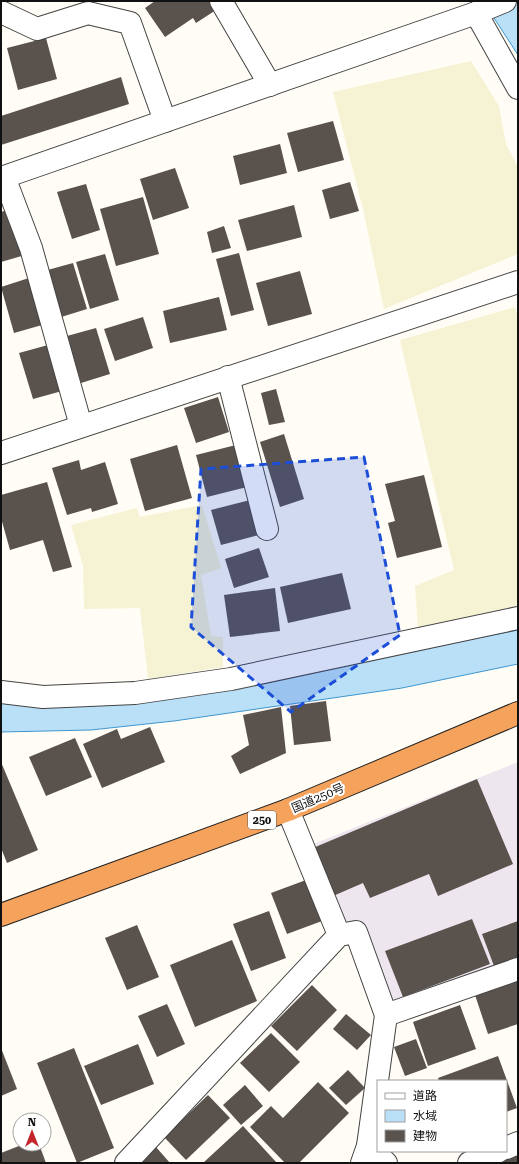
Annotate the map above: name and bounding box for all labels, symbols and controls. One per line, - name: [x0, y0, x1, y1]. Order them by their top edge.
- street label: 国道250号: [289, 781, 347, 815]
- road number: 250: [248, 811, 276, 829]
- legend: [377, 1080, 507, 1152]
- text: 道路: [413, 1089, 437, 1103]
- text: 水域: [413, 1109, 437, 1123]
- north arrow: [12, 1112, 52, 1152]
- text: N: [28, 1116, 37, 1129]
- text: 建物: [413, 1129, 437, 1143]

